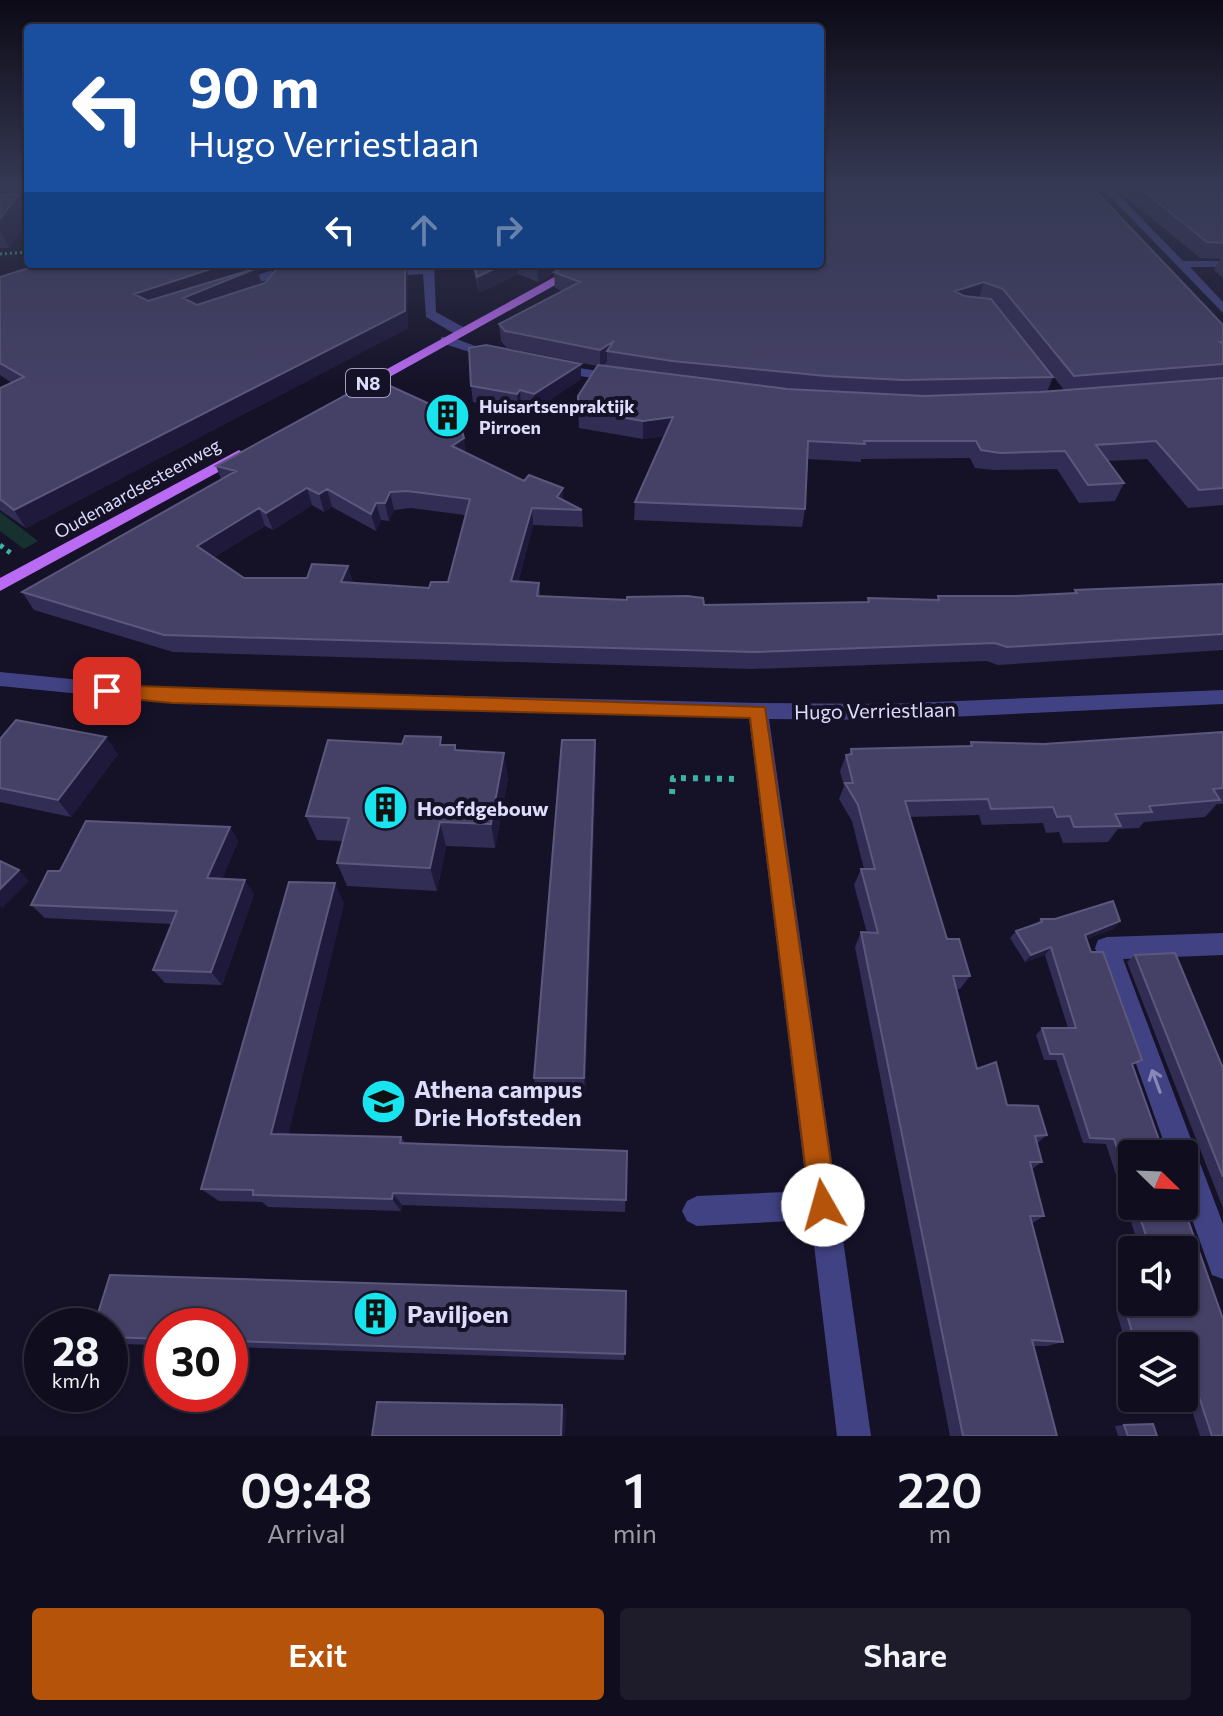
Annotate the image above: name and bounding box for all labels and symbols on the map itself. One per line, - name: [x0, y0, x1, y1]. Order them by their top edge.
- road number: N8: [346, 369, 390, 397]
- building icon: Huisartsenpraktijk Pirroen: [424, 392, 472, 440]
- place label: Huisartsenpraktijk Pirroen: [479, 395, 635, 438]
- street label: Oudenaardsesteenweg: [50, 433, 224, 543]
- pin: [73, 657, 141, 725]
- street label: Hugo Verriestlaan: [794, 697, 956, 723]
- building icon: Hoofdgebouw: [362, 784, 410, 832]
- place label: Hoofdgebouw: [417, 796, 549, 820]
- one-way arrow: [1147, 1069, 1162, 1094]
- place label: Athena campus Drie Hofsteden: [414, 1074, 582, 1131]
- school or university icon: Athena campus Drie Hofsteden: [359, 1078, 407, 1126]
- north arrow: [1118, 1140, 1198, 1220]
- position arrow: [781, 1163, 865, 1247]
- building icon: Paviljoen: [352, 1289, 400, 1337]
- place label: Paviljoen: [407, 1299, 509, 1328]
- speed limit sign: 30: [144, 1308, 248, 1412]

